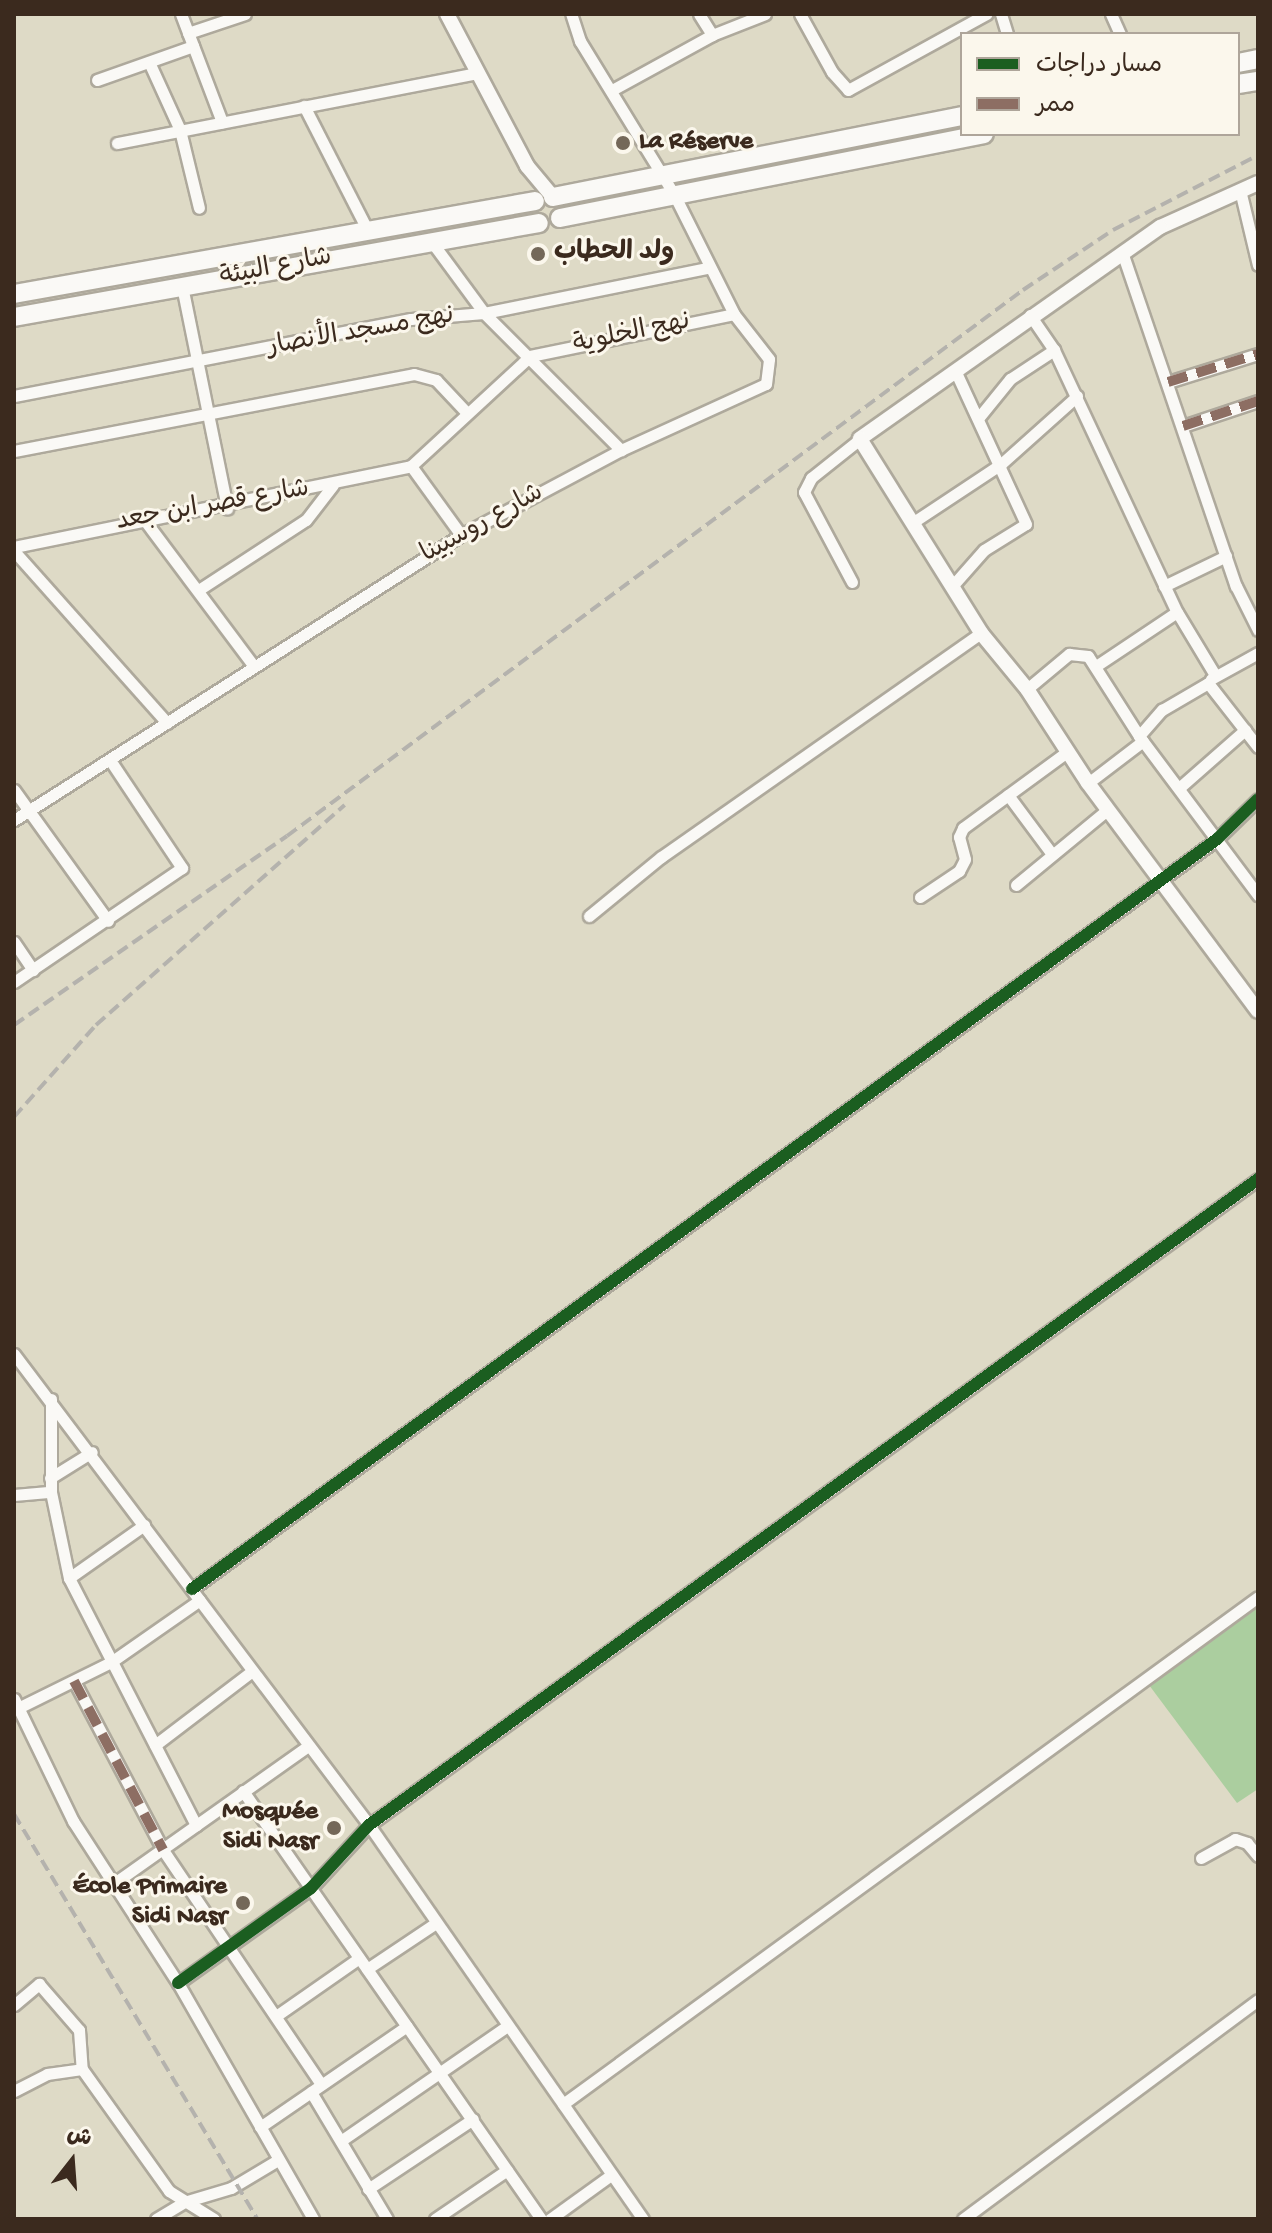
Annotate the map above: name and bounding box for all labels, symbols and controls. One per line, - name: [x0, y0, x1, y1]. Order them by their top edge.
- legend: [960, 32, 1240, 136]
- text: مسار دراجات: [1036, 52, 1162, 81]
- text: ممر: [1036, 92, 1075, 121]
- place label: La Réserve: [639, 127, 753, 159]
- marker: La Réserve: [614, 134, 632, 152]
- place label: ولد الحطاب: [554, 238, 674, 270]
- street label: شارع البيئة: [217, 243, 335, 295]
- marker: ولد الحطاب: [529, 245, 547, 263]
- street label: نهج مسجد الأنصار: [265, 301, 457, 365]
- street label: نهج الخلوية: [571, 307, 693, 363]
- street label: شارع قصر ابن جعد: [114, 475, 312, 539]
- street label: شارع روسبينا: [416, 479, 550, 571]
- place label: Mosquée Sidi Nasr: [222, 1797, 318, 1858]
- marker: Mosquée Sidi Nasr: [325, 1819, 343, 1837]
- place label: École Primaire Sidi Nasr: [73, 1872, 227, 1934]
- marker: École Primaire Sidi Nasr: [234, 1894, 252, 1912]
- north arrow: [32, 2121, 112, 2201]
- text: ش: [64, 2122, 94, 2154]

